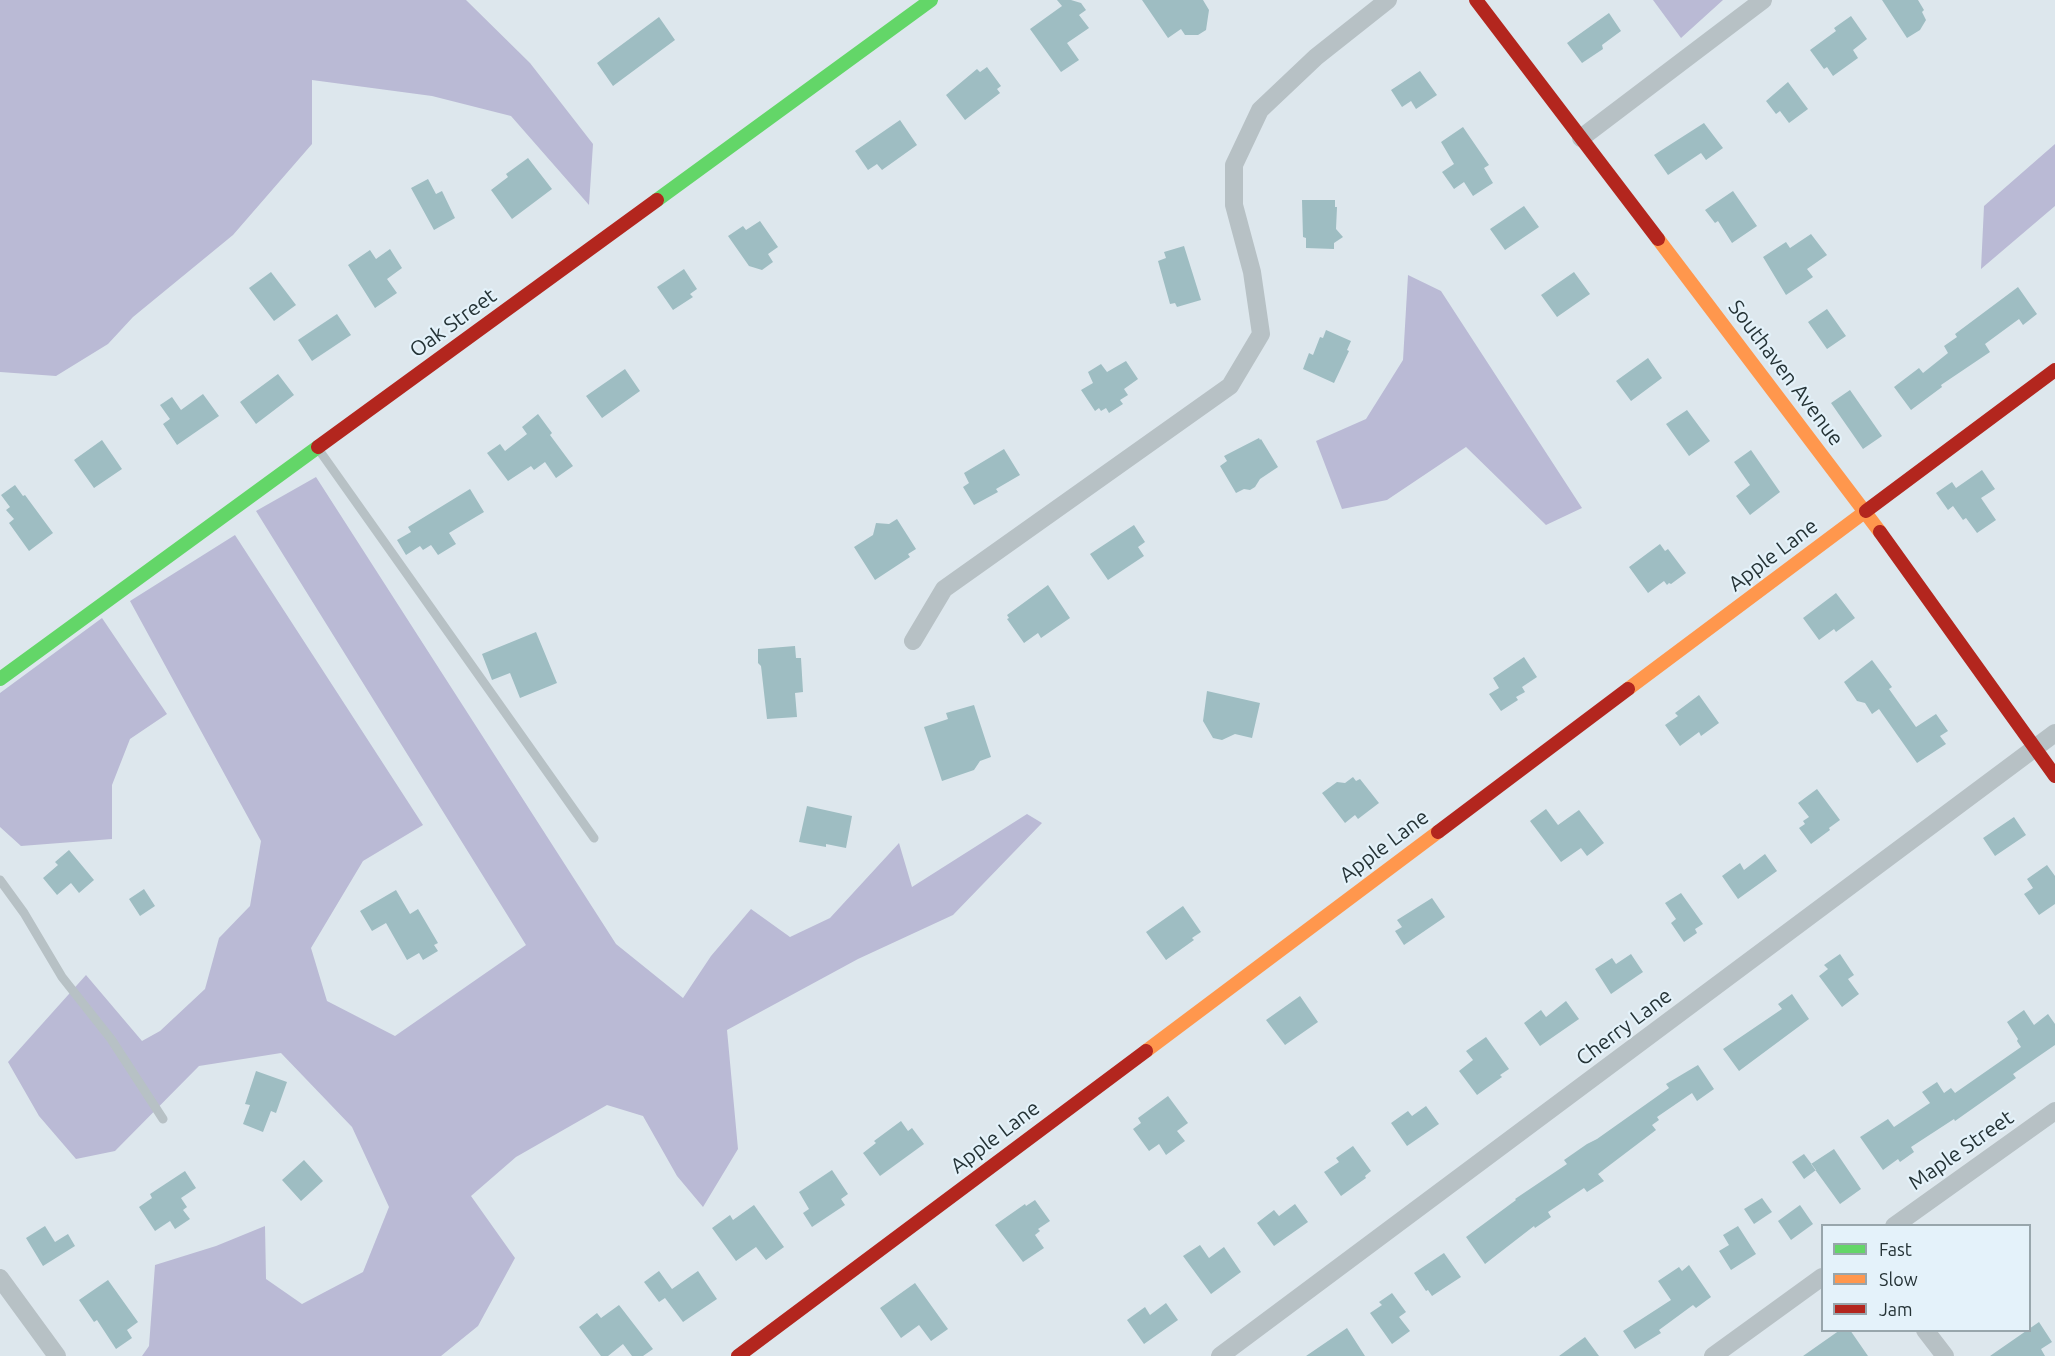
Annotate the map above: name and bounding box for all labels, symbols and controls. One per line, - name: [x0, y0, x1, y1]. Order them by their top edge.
- street label: Oak Street: [405, 283, 501, 363]
- street label: Southaven Avenue: [1723, 295, 1849, 451]
- street label: Apple Lane: [1723, 513, 1823, 597]
- street label: Apple Lane: [1334, 804, 1434, 888]
- street label: Cherry Lane: [1571, 983, 1677, 1071]
- street label: Apple Lane: [945, 1095, 1045, 1179]
- street label: Maple Street: [1904, 1105, 2018, 1195]
- legend: [1821, 1224, 2031, 1332]
- text: Fast: [1879, 1239, 1912, 1259]
- text: Slow: [1879, 1269, 1918, 1289]
- text: Jam: [1879, 1299, 1913, 1319]

